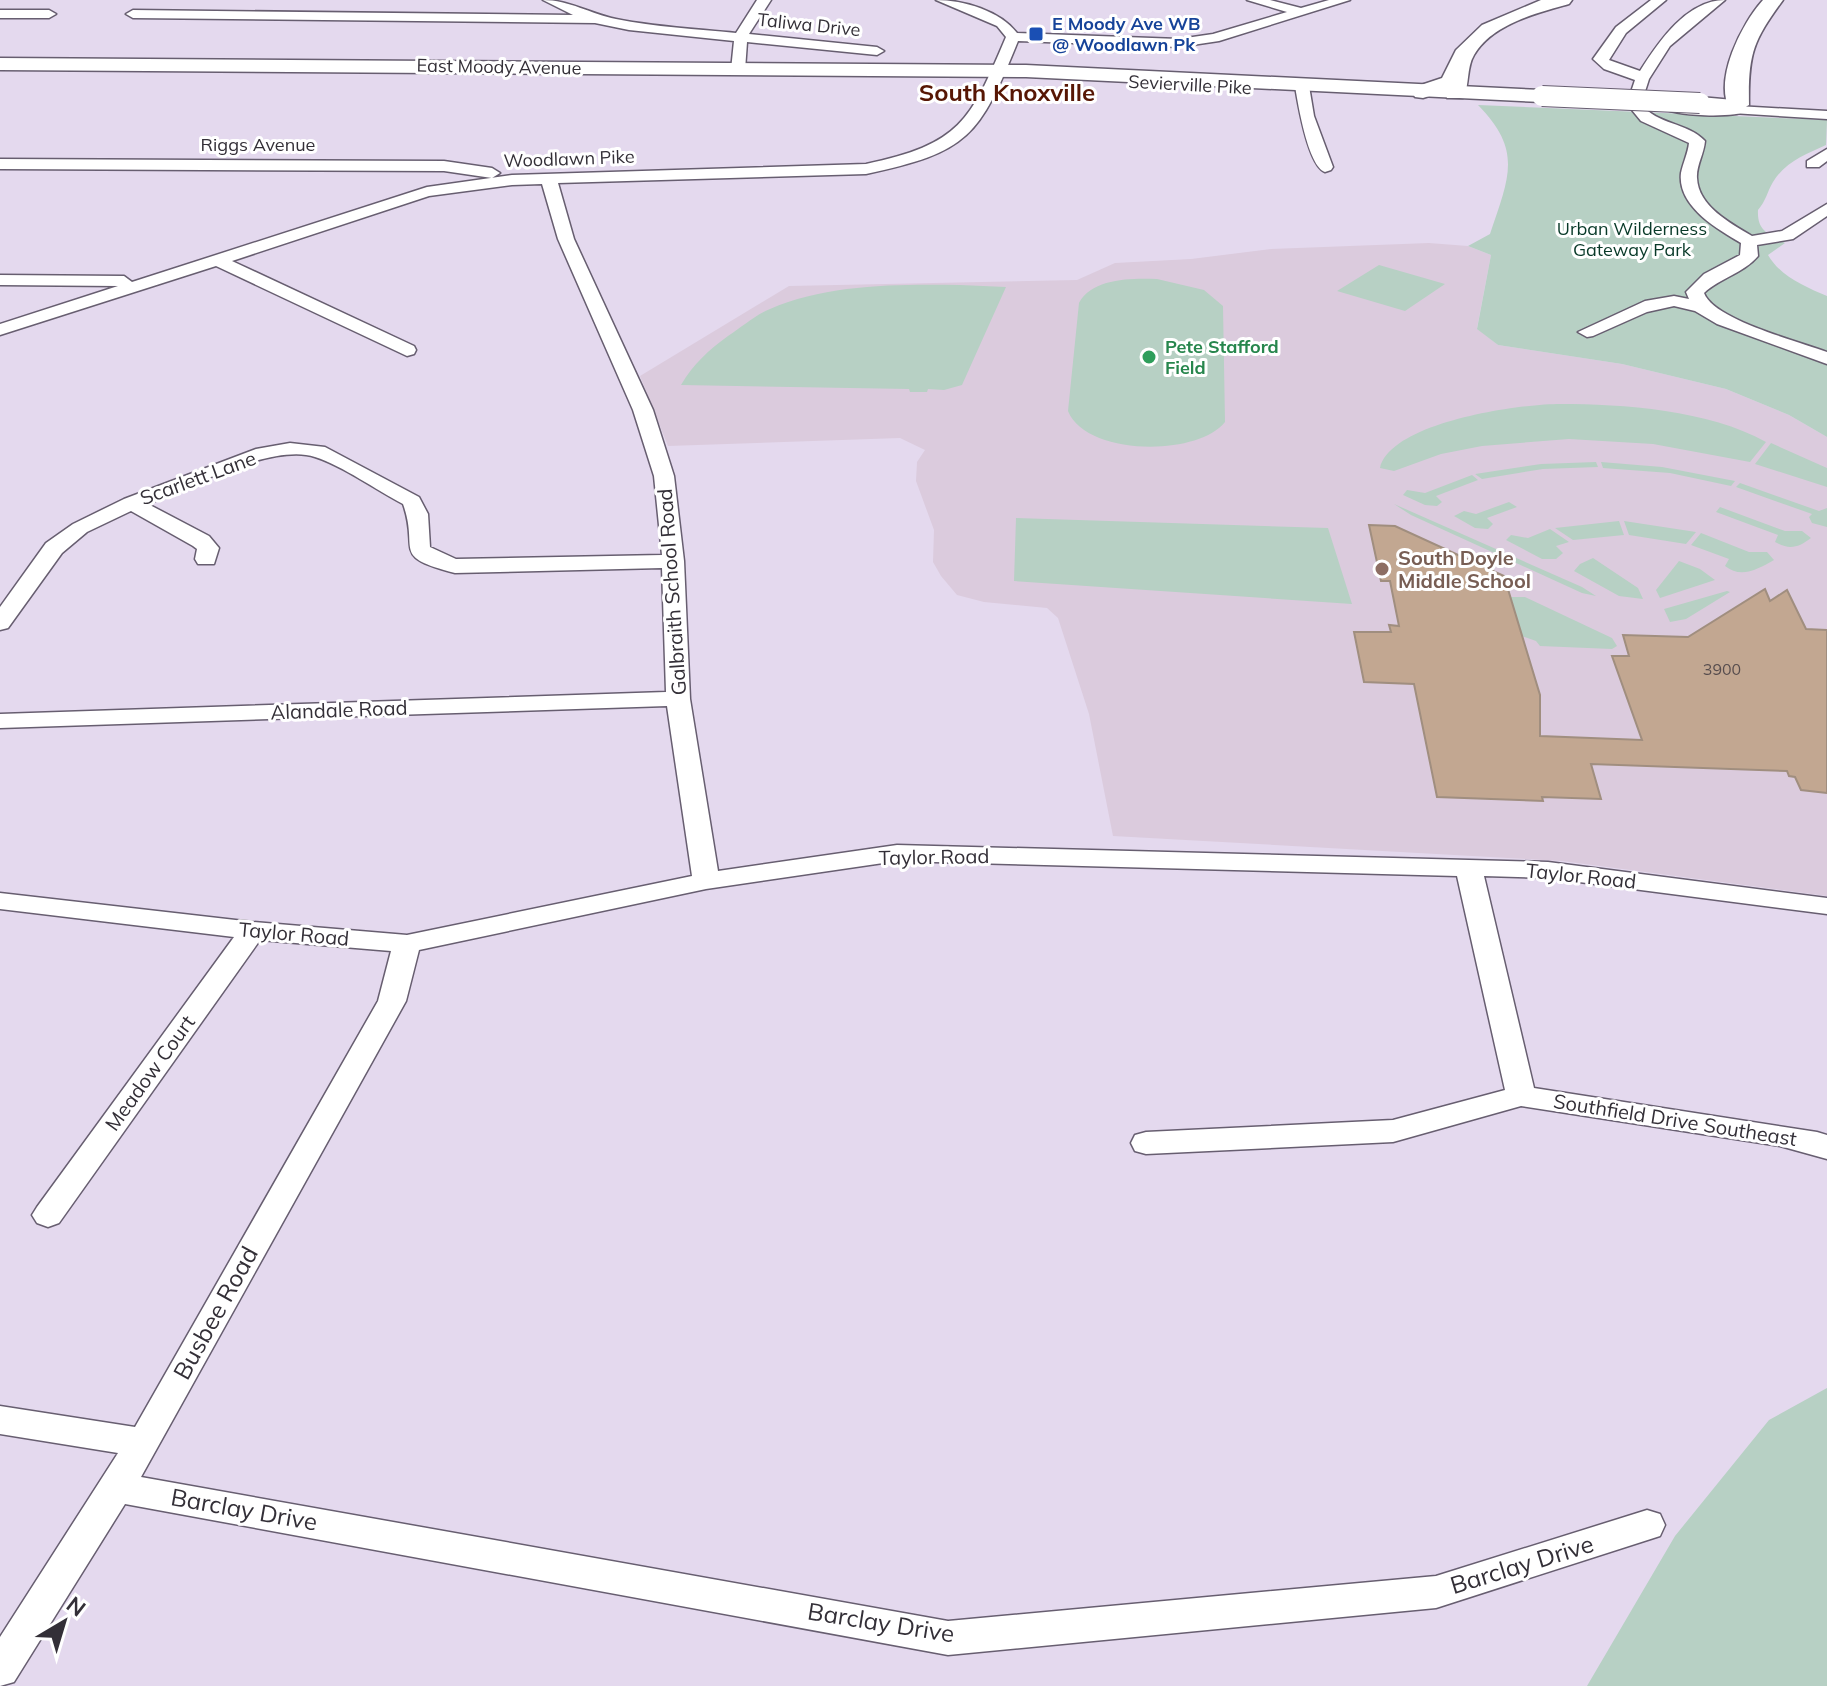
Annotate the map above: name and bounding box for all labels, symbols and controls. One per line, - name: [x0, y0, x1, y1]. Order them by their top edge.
- street label: Taliwa Drive: [756, 8, 862, 41]
- place label: E Moody Ave WB @ Woodlawn Pk: [1052, 12, 1200, 56]
- marker: E Moody Ave WB @ Woodlawn Pk: [1027, 25, 1045, 43]
- street label: East Moody Avenue: [416, 54, 582, 79]
- street label: Sevierville Pike: [1128, 70, 1252, 99]
- district label: South Knoxville: [919, 77, 1095, 107]
- street label: Riggs Avenue: [201, 133, 315, 156]
- street label: Woodlawn Pike: [503, 145, 635, 172]
- park label: Urban Wilderness Gateway Park: [1557, 217, 1707, 261]
- place label: Pete Stafford Field: [1165, 335, 1279, 379]
- marker: Pete Stafford Field: [1140, 348, 1158, 366]
- street label: Scarlett Lane: [136, 445, 259, 510]
- street label: Galbraith School Road: [652, 488, 691, 696]
- place label: South Doyle Middle School: [1398, 545, 1531, 593]
- marker: South Doyle Middle School: [1373, 560, 1391, 578]
- house number: 3900: [1703, 659, 1741, 679]
- street label: Alandale Road: [270, 695, 408, 724]
- street label: Taylor Road: [878, 843, 990, 870]
- street label: Taylor Road: [1525, 857, 1637, 894]
- street label: Taylor Road: [238, 916, 350, 951]
- street label: Meadow Court: [99, 1010, 200, 1135]
- street label: Southfield Drive Southeast: [1552, 1088, 1798, 1151]
- street label: Busbee Road: [166, 1241, 264, 1384]
- street label: Barclay Drive: [169, 1481, 320, 1537]
- street label: Barclay Drive: [1446, 1528, 1597, 1600]
- north arrow: [24, 1582, 104, 1662]
- text: N: [61, 1590, 91, 1622]
- street label: Barclay Drive: [806, 1596, 957, 1648]

